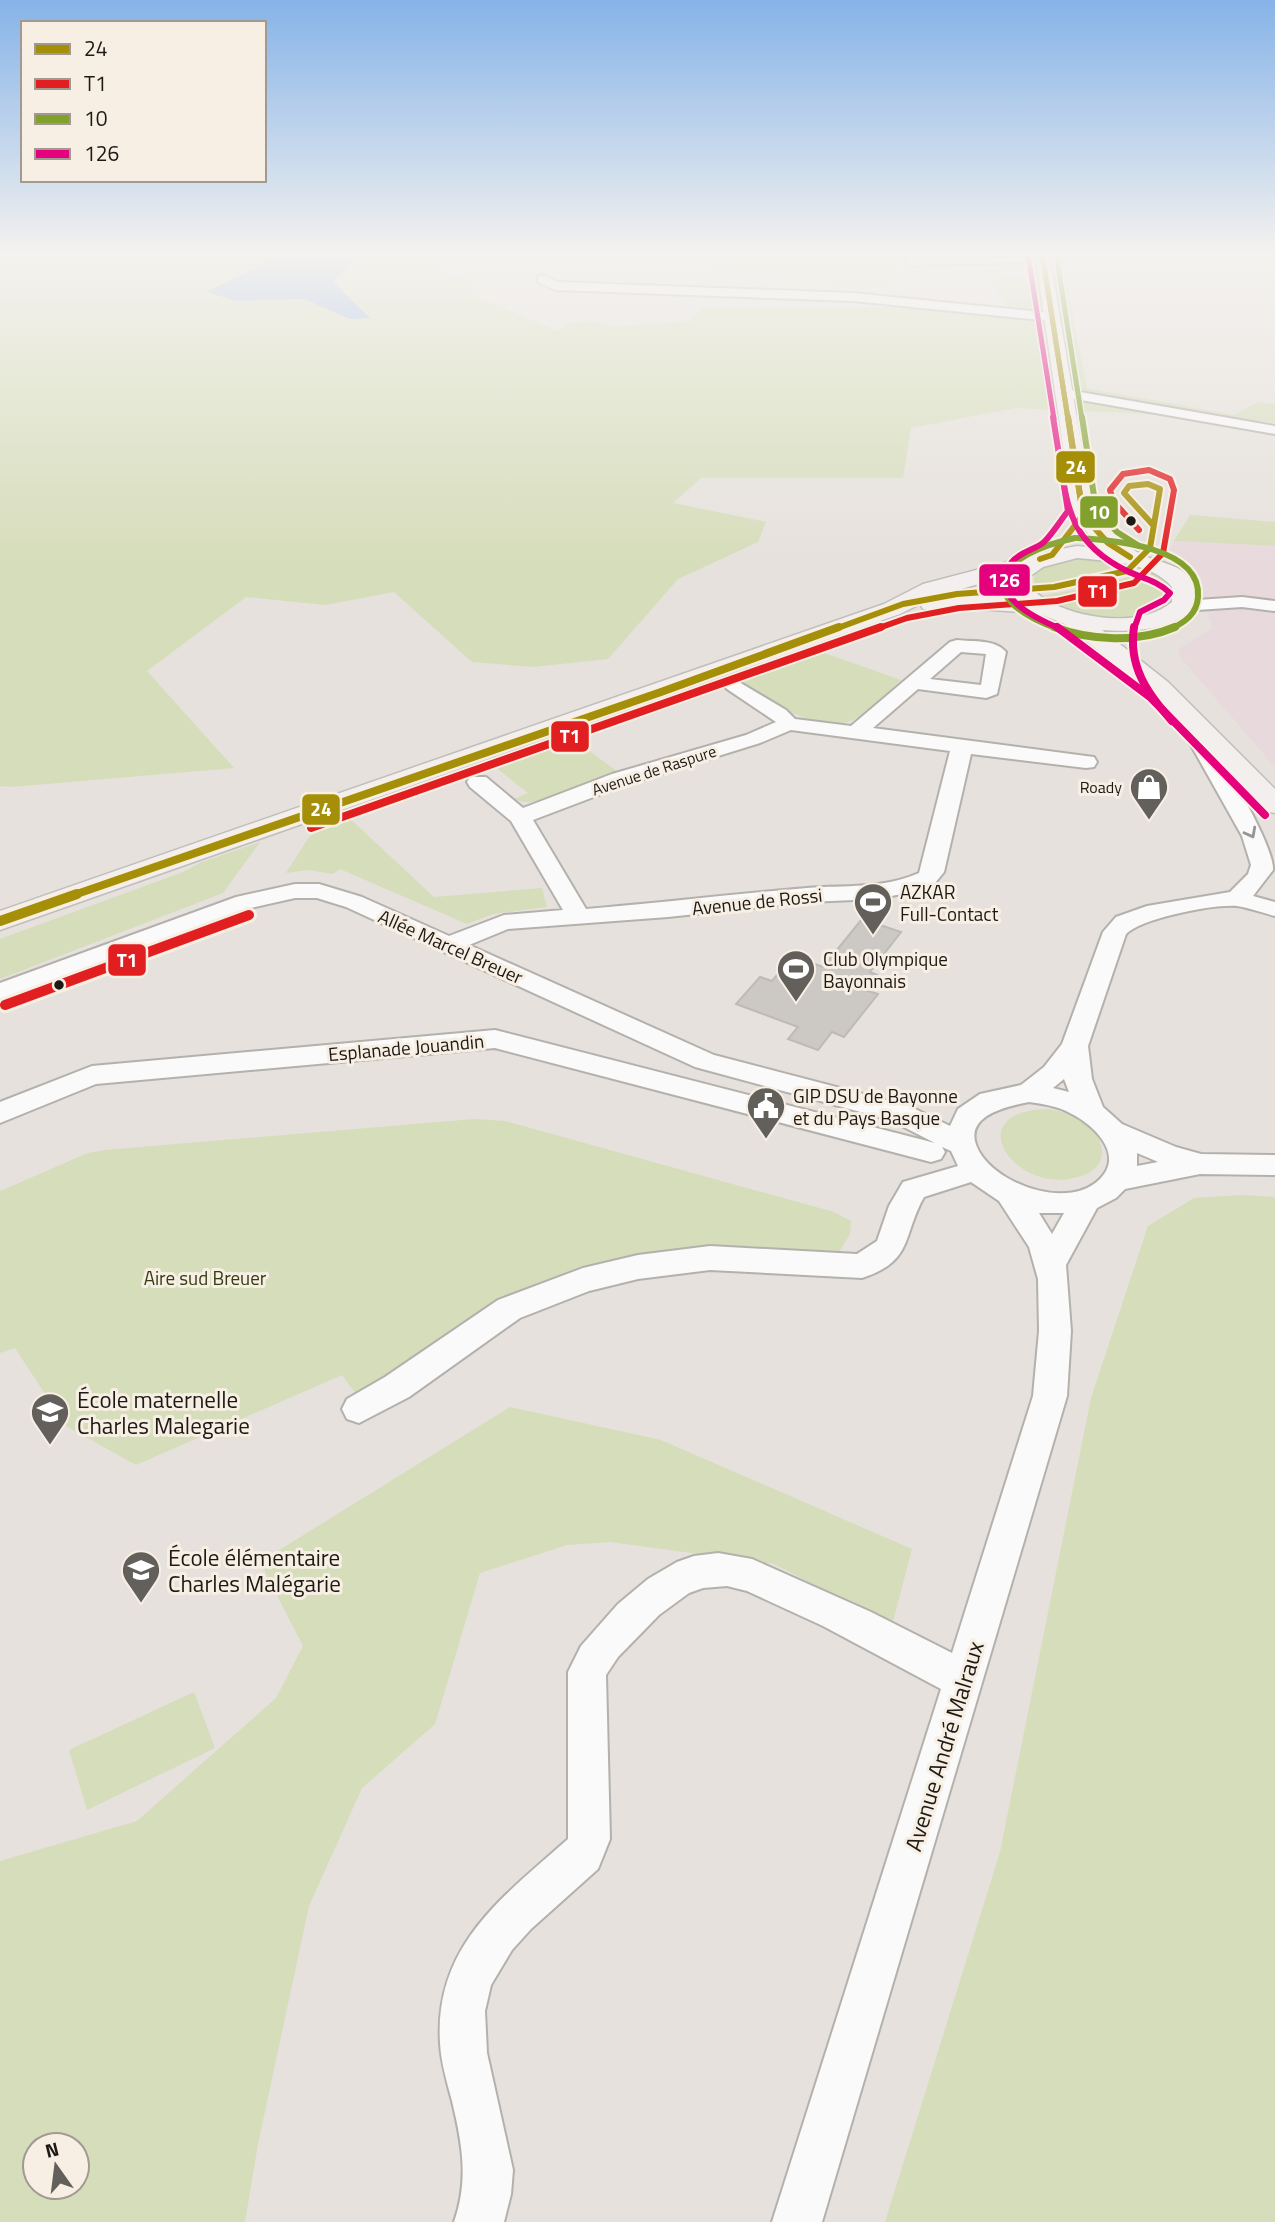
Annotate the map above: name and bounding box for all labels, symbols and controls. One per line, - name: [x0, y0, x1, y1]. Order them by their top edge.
- legend: [21, 21, 266, 182]
- text: 24: [84, 32, 108, 64]
- text: T1: [84, 67, 107, 99]
- text: 10: [84, 102, 108, 134]
- text: 126: [84, 137, 119, 169]
- line badge: 24: [1055, 450, 1096, 484]
- text: 24: [1065, 452, 1087, 481]
- line badge: 10: [1079, 495, 1119, 529]
- text: 10: [1088, 497, 1110, 526]
- unlabelled marker: [1124, 514, 1138, 528]
- line badge: 126: [978, 563, 1031, 597]
- text: 126: [988, 565, 1020, 594]
- line badge: T1: [1077, 575, 1118, 608]
- text: T1: [1088, 576, 1108, 605]
- line badge: T1: [550, 720, 590, 753]
- text: T1: [560, 721, 580, 750]
- street label: Avenue de Raspure: [589, 739, 719, 801]
- shop icon: Roady: [1128, 766, 1170, 821]
- place label: Roady: [1080, 775, 1122, 799]
- line badge: 24: [301, 793, 341, 826]
- text: 24: [310, 794, 332, 823]
- one-way arrow: [1243, 826, 1257, 838]
- place label: AZKAR Full-Contact: [900, 877, 999, 928]
- street label: Avenue de Rossi: [690, 880, 824, 922]
- sports icon: AZKAR Full-Contact: [852, 881, 894, 936]
- street label: Allée Marcel Breuer: [374, 901, 528, 991]
- line badge: T1: [107, 943, 147, 977]
- place label: Club Olympique Bayonnais: [823, 944, 948, 995]
- text: T1: [117, 945, 137, 974]
- sports icon: Club Olympique Bayonnais: [775, 948, 817, 1003]
- unlabelled marker: [52, 978, 66, 992]
- street label: Esplanade Jouandin: [327, 1026, 485, 1068]
- place label: GIP DSU de Bayonne et du Pays Basque: [793, 1081, 958, 1132]
- public building icon: GIP DSU de Bayonne et du Pays Basque: [745, 1085, 787, 1140]
- park label: Aire sud Breuer: [144, 1263, 267, 1292]
- place label: École maternelle Charles Malegarie: [77, 1382, 250, 1443]
- school or university icon: École maternelle Charles Malegarie: [29, 1391, 71, 1446]
- place label: École élémentaire Charles Malégarie: [168, 1540, 341, 1601]
- school or university icon: École élémentaire Charles Malégarie: [120, 1549, 162, 1604]
- street label: Avenue André Malraux: [895, 1637, 993, 1855]
- north arrow: [21, 2131, 91, 2201]
- text: N: [42, 2133, 62, 2165]

